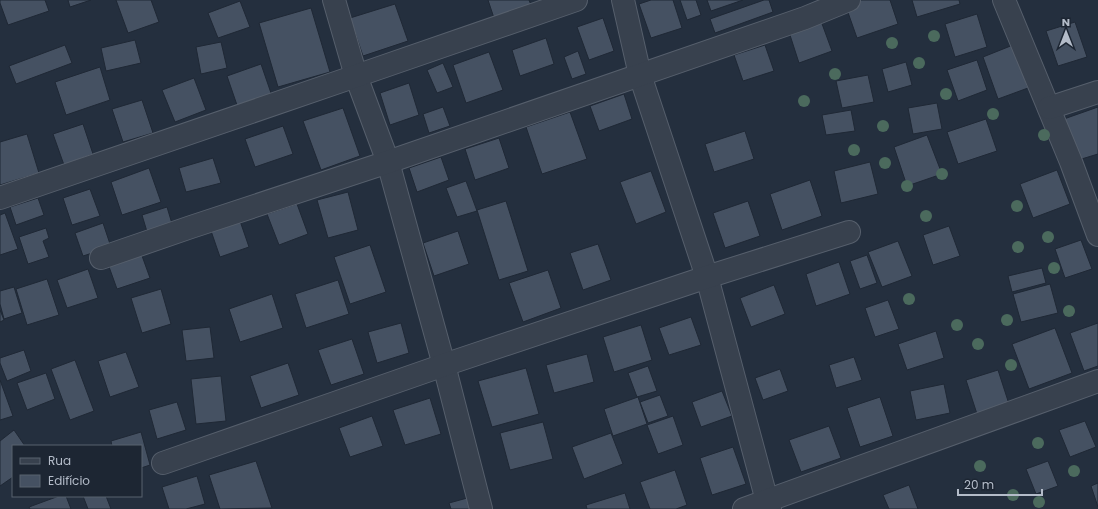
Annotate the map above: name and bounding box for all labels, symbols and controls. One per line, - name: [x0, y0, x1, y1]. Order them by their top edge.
- north arrow: [1046, 12, 1086, 52]
- text: N: [1062, 14, 1070, 30]
- legend: [12, 445, 142, 497]
- text: Rua: [48, 452, 71, 469]
- scale bar: [958, 471, 1042, 497]
- text: Edifício: [48, 472, 90, 489]
- text: 20 m: [964, 476, 994, 493]

